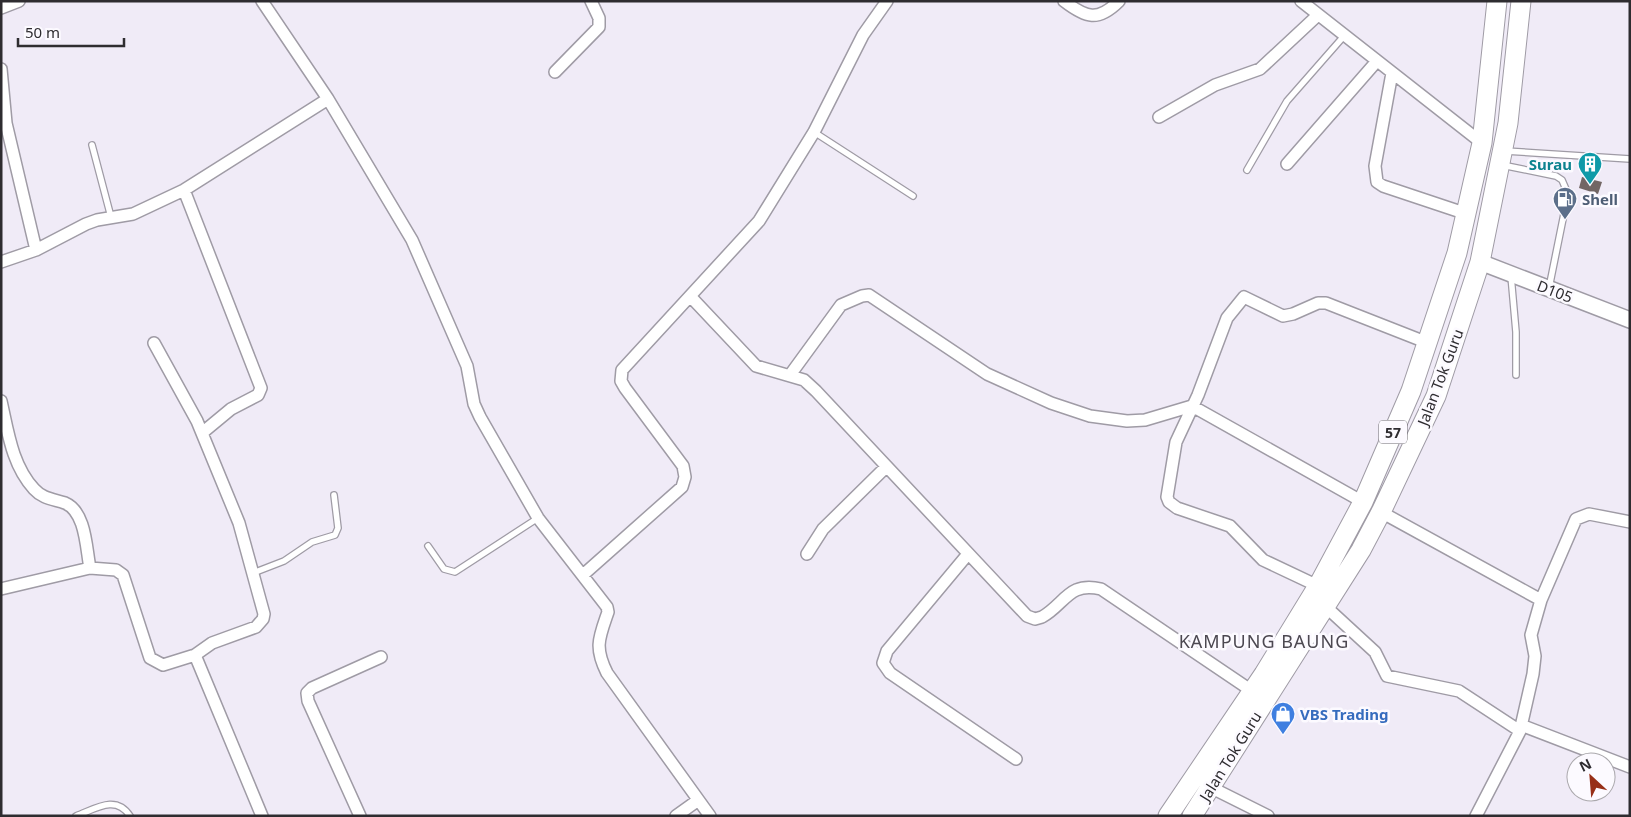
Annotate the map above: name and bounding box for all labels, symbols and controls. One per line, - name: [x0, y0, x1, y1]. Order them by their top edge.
- scale bar: [18, 15, 124, 47]
- text: 50 m: [25, 22, 60, 42]
- building icon: Surau: [1577, 151, 1603, 185]
- place label: Surau: [1529, 154, 1572, 174]
- fuel station icon: Shell: [1552, 186, 1578, 220]
- place label: Shell: [1582, 189, 1618, 209]
- street label: D105: [1534, 275, 1576, 307]
- street label: Jalan Tok Guru: [1412, 326, 1468, 430]
- road number: 57: [1379, 421, 1407, 444]
- district label: KAMPUNG BAUNG: [1179, 629, 1349, 653]
- shop icon: VBS Trading: [1270, 701, 1296, 735]
- place label: VBS Trading: [1300, 704, 1388, 724]
- street label: Jalan Tok Guru: [1193, 707, 1265, 806]
- north arrow: [1566, 752, 1616, 802]
- text: N: [1576, 754, 1594, 776]

